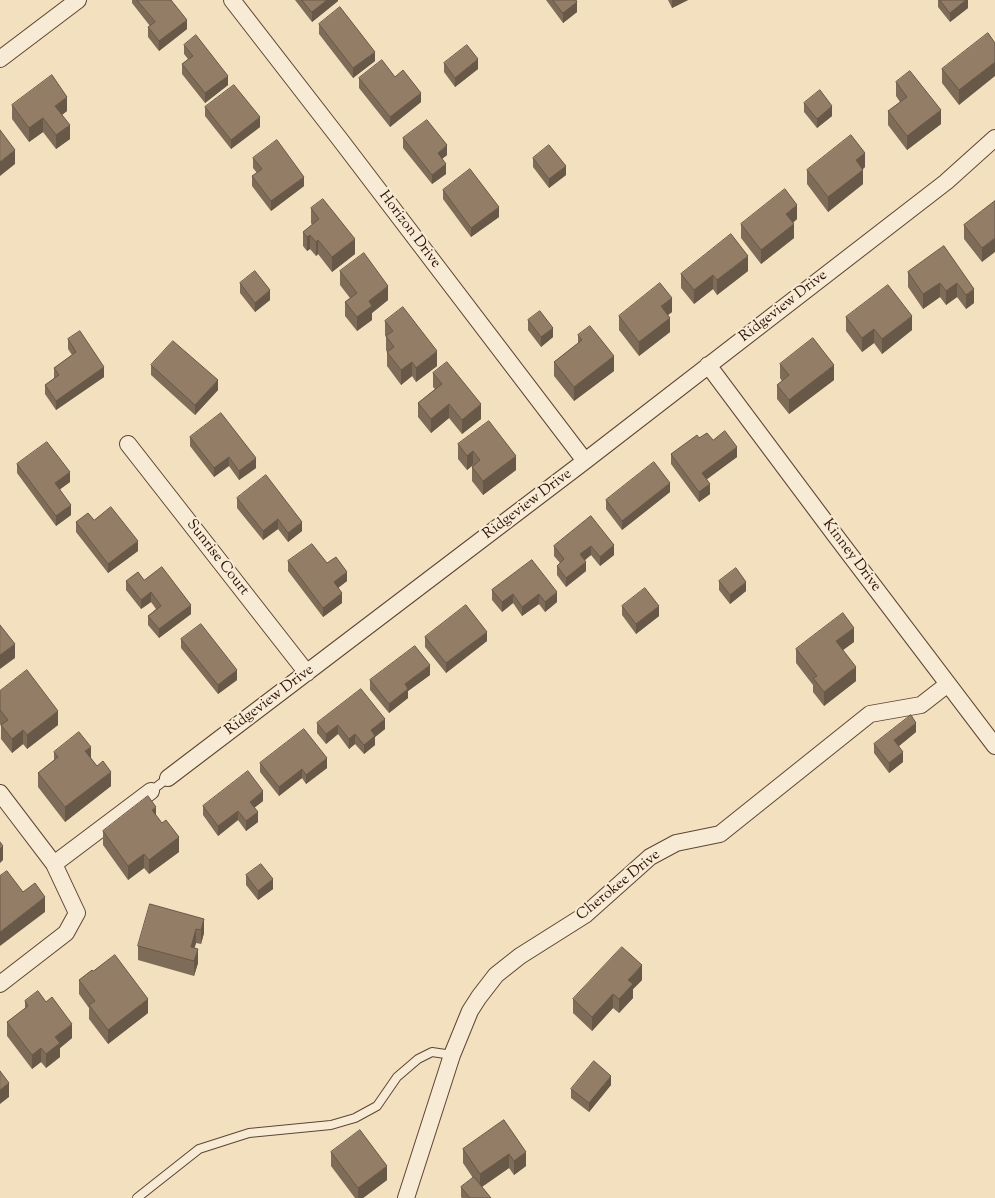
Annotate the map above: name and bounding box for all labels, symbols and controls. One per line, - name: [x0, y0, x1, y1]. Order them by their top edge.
- street label: Horizon Drive: [374, 188, 444, 272]
- street label: Ridgeview Drive: [736, 267, 832, 347]
- street label: Ridgeview Drive: [480, 466, 576, 544]
- street label: Sunrise Court: [182, 516, 252, 600]
- street label: Kinney Drive: [818, 516, 884, 596]
- street label: Ridgeview Drive: [222, 662, 318, 740]
- street label: Cherokee Drive: [573, 847, 665, 925]

